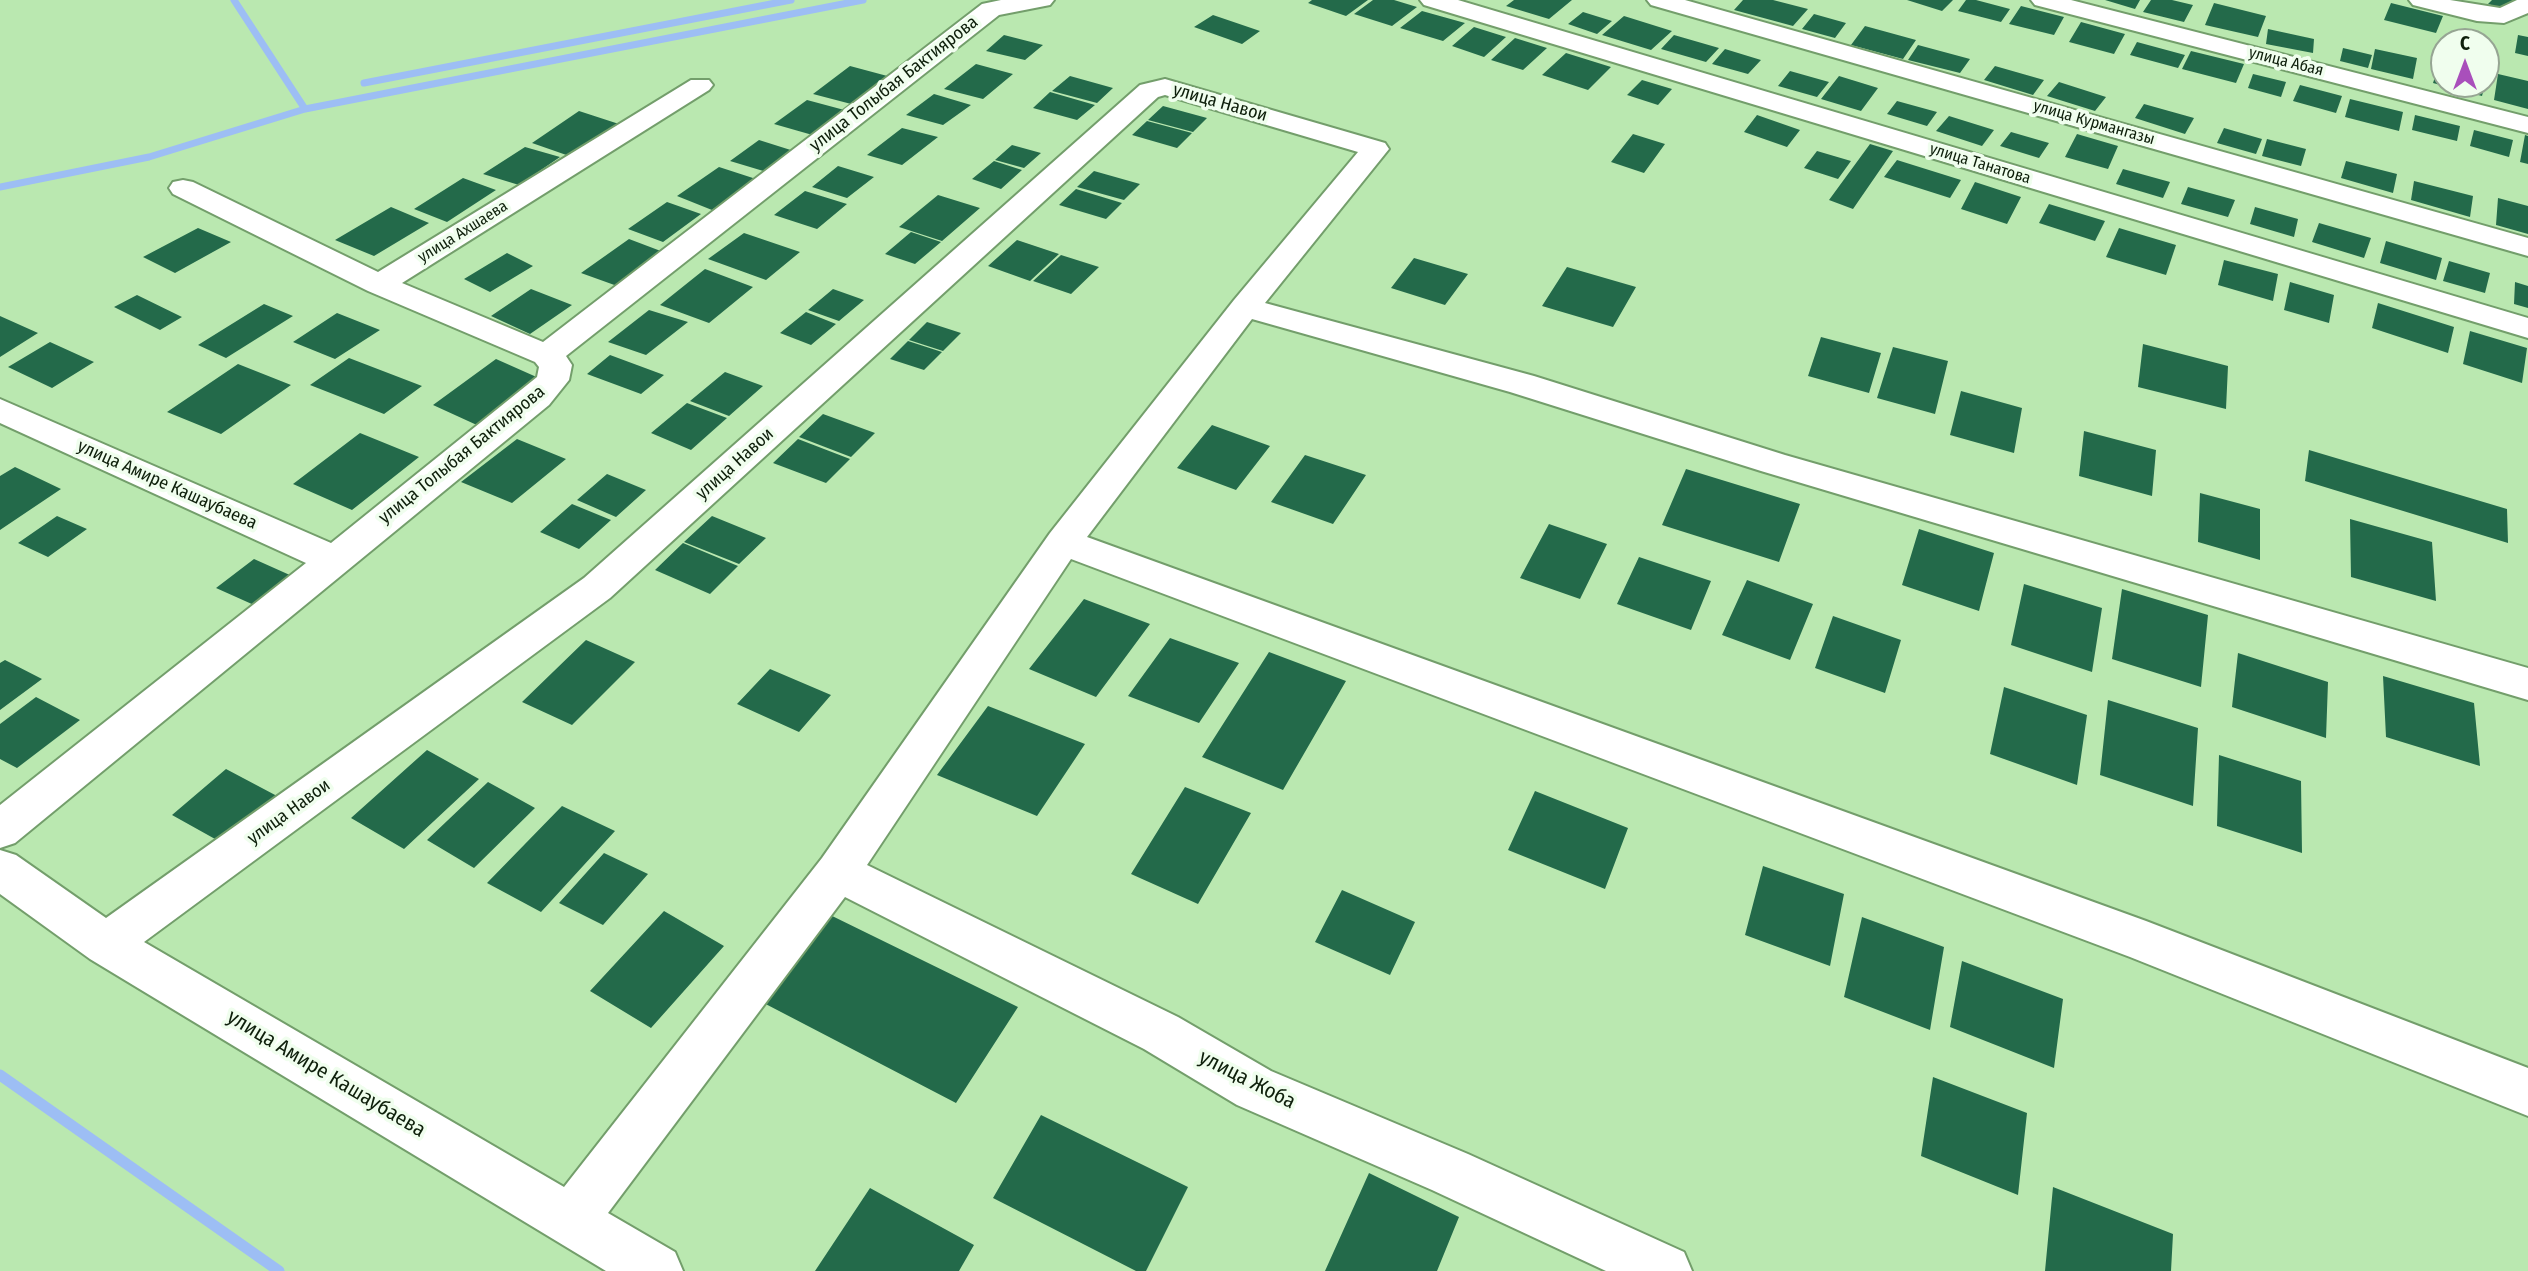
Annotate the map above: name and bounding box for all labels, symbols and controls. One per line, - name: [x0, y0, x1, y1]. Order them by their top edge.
- street label: улица Толыбая Бактиярова: [806, 12, 982, 156]
- north arrow: [2430, 28, 2500, 98]
- text: С: [2460, 32, 2470, 55]
- street label: улица Абая: [2247, 43, 2325, 81]
- street label: улица Навои: [1170, 79, 1270, 127]
- street label: улица Курмангазы: [2031, 97, 2157, 149]
- street label: улица Танатова: [1927, 140, 2033, 188]
- street label: улица Ахшаева: [415, 197, 511, 267]
- street label: улица Толыбая Бактиярова: [375, 381, 549, 529]
- street label: улица Навои: [692, 423, 778, 505]
- street label: улица Амире Кашаубаева: [74, 436, 260, 534]
- street label: улица Навои: [243, 775, 335, 849]
- street label: улица Амире Кашаубаева: [222, 1005, 430, 1143]
- street label: улица Жоба: [1195, 1045, 1299, 1115]

